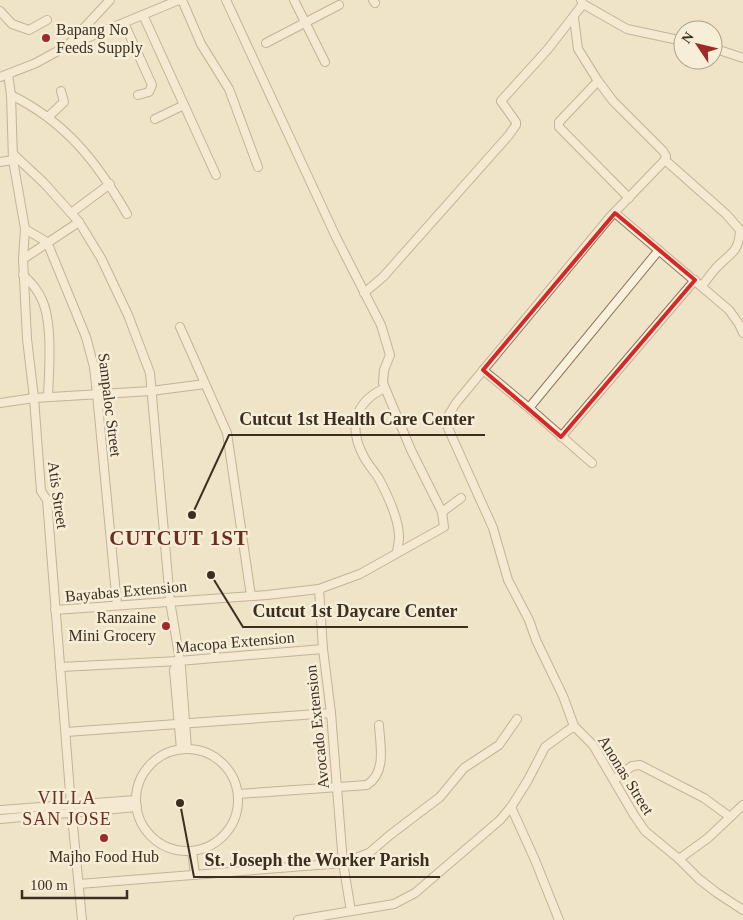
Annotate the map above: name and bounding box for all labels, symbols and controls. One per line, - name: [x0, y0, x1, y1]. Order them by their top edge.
- north arrow: [673, 20, 723, 70]
- place label: Bapang No Feeds Supply: [56, 21, 143, 57]
- text: N: [679, 29, 697, 46]
- marker: Bapang No Feeds Supply: [40, 32, 52, 44]
- street label: Sampaloc Street: [94, 352, 125, 459]
- callout: Cutcut 1st Health Care Center: [229, 402, 485, 435]
- text: Cutcut 1st Health Care Center: [239, 409, 475, 429]
- street label: Atis Street: [45, 460, 71, 530]
- district label: CUTCUT 1ST: [109, 526, 249, 550]
- street label: Bayabas Extension: [64, 577, 188, 606]
- callout: Cutcut 1st Daycare Center: [243, 594, 468, 627]
- text: Cutcut 1st Daycare Center: [252, 601, 458, 621]
- place label: Ranzaine Mini Grocery: [68, 609, 156, 645]
- marker: Ranzaine Mini Grocery: [160, 620, 172, 632]
- street label: Macopa Extension: [175, 628, 295, 657]
- street label: Avocado Extension: [302, 664, 332, 790]
- street label: Anonas Street: [595, 732, 657, 818]
- district label: VILLA SAN JOSE: [22, 788, 112, 829]
- marker: Majho Food Hub: [98, 832, 110, 844]
- callout: St. Joseph the Worker Parish: [194, 844, 440, 877]
- place label: Majho Food Hub: [49, 848, 159, 866]
- text: St. Joseph the Worker Parish: [205, 850, 429, 870]
- scale bar: [22, 868, 128, 900]
- text: 100 m: [30, 877, 68, 893]

